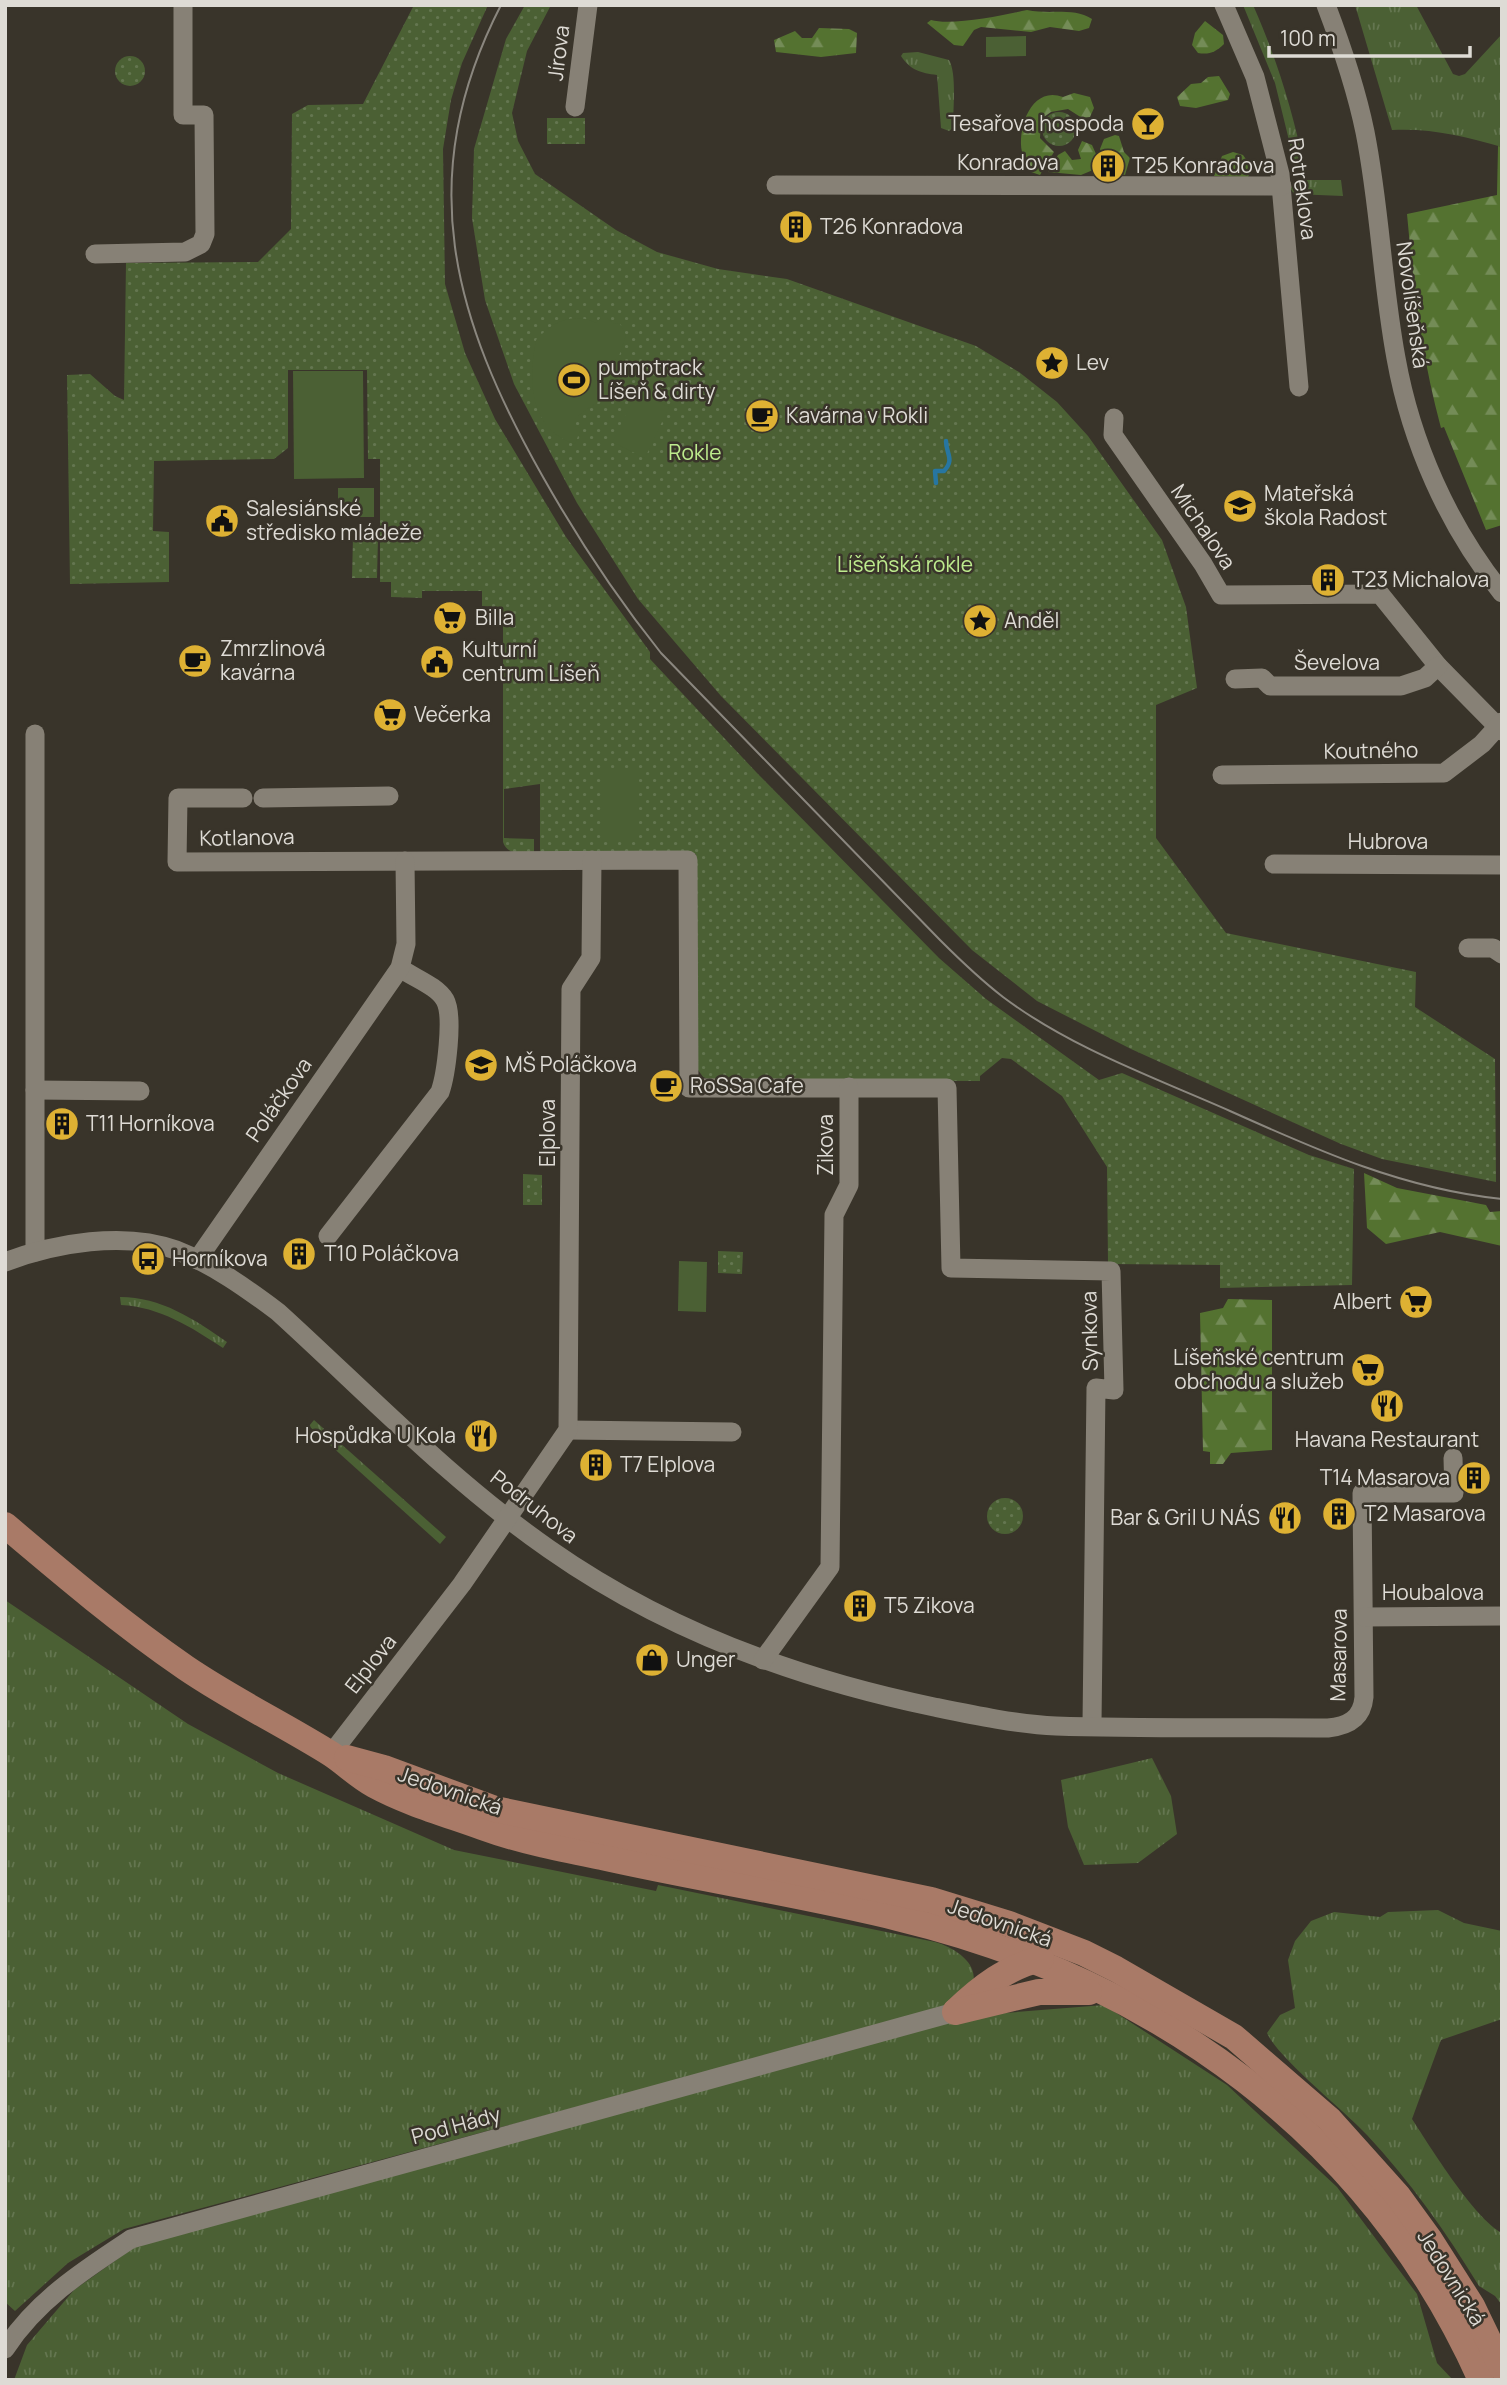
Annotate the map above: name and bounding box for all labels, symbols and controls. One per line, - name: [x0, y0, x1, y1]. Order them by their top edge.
- scale bar: [1269, 14, 1470, 58]
- street label: Jírova: [541, 24, 575, 82]
- text: 100 m: [1280, 24, 1336, 52]
- bar icon: Tesařova hospoda: [1129, 105, 1167, 143]
- place label: Tesařova hospoda: [948, 109, 1124, 137]
- street label: Rotreklova: [1282, 136, 1324, 242]
- building icon: T25 Konradova: [1089, 147, 1127, 185]
- street label: Konradova: [957, 148, 1059, 176]
- place label: T25 Konradova: [1132, 151, 1274, 179]
- building icon: T26 Konradova: [777, 208, 815, 246]
- place label: T26 Konradova: [820, 212, 963, 240]
- street label: Novolíšeňská: [1390, 240, 1436, 370]
- place icon: Lev: [1033, 344, 1071, 382]
- place label: Lev: [1076, 348, 1110, 376]
- place label: pumptrack Líšeň & dirty: [598, 353, 716, 405]
- sports icon: pumptrack Líšeň & dirty: [555, 361, 593, 399]
- cafe icon: Kavárna v Rokli: [743, 397, 781, 435]
- place label: Kavárna v Rokli: [786, 401, 928, 429]
- park label: Rokle: [668, 438, 722, 466]
- street label: Michalova: [1165, 478, 1243, 574]
- place label: Mateřská škola Radost: [1264, 479, 1388, 531]
- school or university icon: Mateřská škola Radost: [1221, 487, 1259, 525]
- place label: Salesiánské středisko mládeže: [246, 494, 422, 546]
- public building icon: Salesiánské středisko mládeže: [203, 502, 241, 540]
- park label: Líšeňská rokle: [837, 550, 973, 578]
- building icon: T23 Michalova: [1309, 561, 1347, 599]
- place label: T23 Michalova: [1352, 565, 1489, 593]
- supermarket icon: Billa: [431, 599, 469, 637]
- place icon: Anděl: [961, 602, 999, 640]
- place label: Billa: [475, 603, 514, 631]
- place label: Anděl: [1004, 606, 1059, 634]
- place label: Zmrzlinová kavárna: [220, 634, 325, 686]
- place label: Kulturní centrum Líšeň: [462, 635, 600, 687]
- cafe icon: Zmrzlinová kavárna: [176, 642, 214, 680]
- public building icon: Kulturní centrum Líšeň: [418, 643, 456, 681]
- street label: Ševelova: [1294, 648, 1380, 676]
- supermarket icon: Večerka: [371, 696, 409, 734]
- place label: Večerka: [414, 700, 491, 728]
- street label: Koutného: [1323, 735, 1419, 765]
- street label: Kotlanova: [199, 822, 295, 852]
- street label: Hubrova: [1348, 827, 1428, 855]
- school or university icon: MŠ Poláčkova: [462, 1046, 500, 1084]
- place label: MŠ Poláčkova: [505, 1050, 637, 1078]
- street label: Poláčkova: [239, 1052, 318, 1147]
- cafe icon: RoSSa Cafe: [647, 1067, 685, 1105]
- place label: RoSSa Cafe: [690, 1071, 804, 1099]
- street label: Elplova: [533, 1099, 561, 1167]
- building icon: T11 Horníkova: [43, 1105, 81, 1143]
- place label: T11 Horníkova: [86, 1109, 215, 1137]
- street label: Zikova: [811, 1114, 839, 1176]
- building icon: T10 Poláčkova: [280, 1235, 318, 1273]
- place label: T10 Poláčkova: [324, 1239, 459, 1267]
- bus stop icon: Horníkova: [129, 1240, 167, 1278]
- place label: Horníkova: [172, 1244, 268, 1272]
- supermarket icon: Albert: [1397, 1283, 1435, 1321]
- place label: Albert: [1333, 1287, 1392, 1315]
- street label: Synkova: [1074, 1291, 1104, 1371]
- place label: Líšeňské centrum obchodu a služeb: [1173, 1343, 1344, 1395]
- supermarket icon: Líšeňské centrum obchodu a služeb: [1349, 1351, 1387, 1389]
- restaurant icon: Havana Restaurant: [1368, 1387, 1406, 1425]
- restaurant icon: Hospůdka U Kola: [462, 1417, 500, 1455]
- place label: Hospůdka U Kola: [295, 1421, 456, 1449]
- place label: Havana Restaurant: [1295, 1425, 1479, 1453]
- building icon: T7 Elplova: [577, 1446, 615, 1484]
- place label: T7 Elplova: [620, 1450, 715, 1478]
- building icon: T14 Masarova: [1455, 1459, 1493, 1497]
- street label: Podruhova: [485, 1463, 584, 1549]
- place label: T14 Masarova: [1320, 1463, 1450, 1491]
- building icon: T2 Masarova: [1320, 1495, 1358, 1533]
- restaurant icon: Bar & Gril U NÁS: [1266, 1499, 1304, 1537]
- place label: T2 Masarova: [1364, 1499, 1486, 1527]
- place label: Bar & Gril U NÁS: [1110, 1503, 1260, 1531]
- street label: Houbalova: [1382, 1578, 1484, 1606]
- building icon: T5 Zikova: [841, 1587, 879, 1625]
- place label: T5 Zikova: [884, 1591, 975, 1619]
- street label: Masarova: [1323, 1608, 1353, 1702]
- street label: Elplova: [338, 1628, 402, 1699]
- shop icon: Unger: [633, 1641, 671, 1679]
- place label: Unger: [676, 1645, 736, 1673]
- street label: Jedovnická: [395, 1759, 506, 1821]
- street label: Jedovnická: [945, 1891, 1056, 1953]
- street label: Pod Hády: [408, 2100, 503, 2150]
- street label: Jedovnická: [1411, 2224, 1492, 2331]

